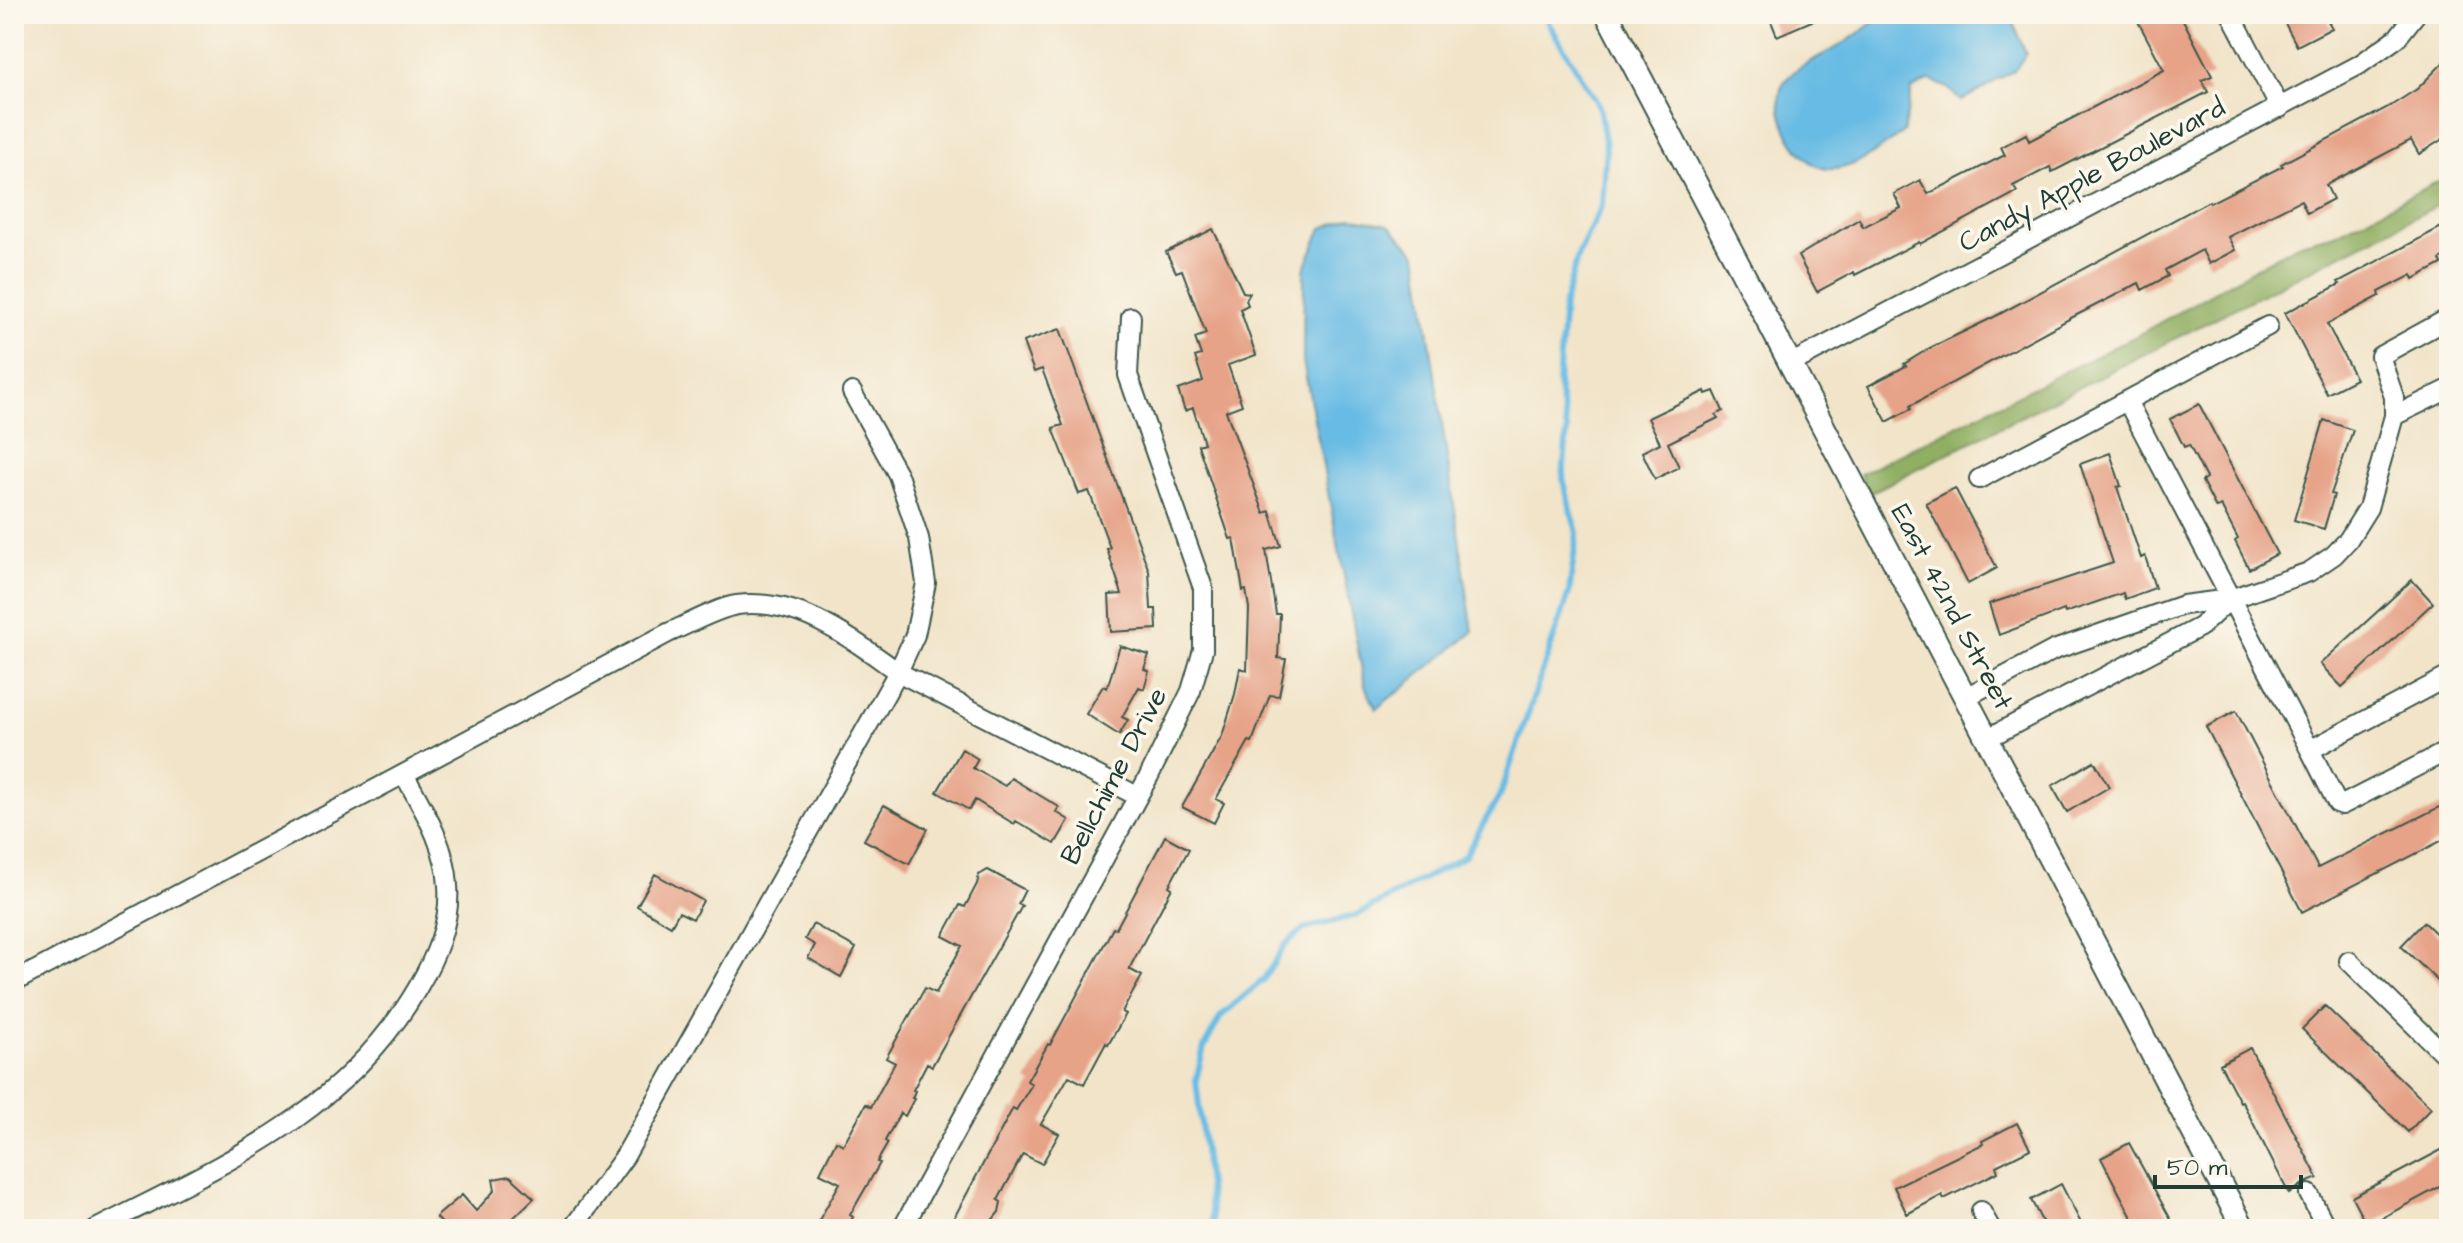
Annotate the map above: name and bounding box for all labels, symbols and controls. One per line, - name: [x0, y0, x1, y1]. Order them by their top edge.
- street label: Candy Apple Boulevard: [1952, 88, 2233, 264]
- street label: East 42nd Street: [1881, 497, 2023, 718]
- street label: Bellchime Drive: [1051, 681, 1177, 871]
- scale bar: [2155, 1139, 2301, 1189]
- text: 50 m: [2167, 1151, 2228, 1185]

